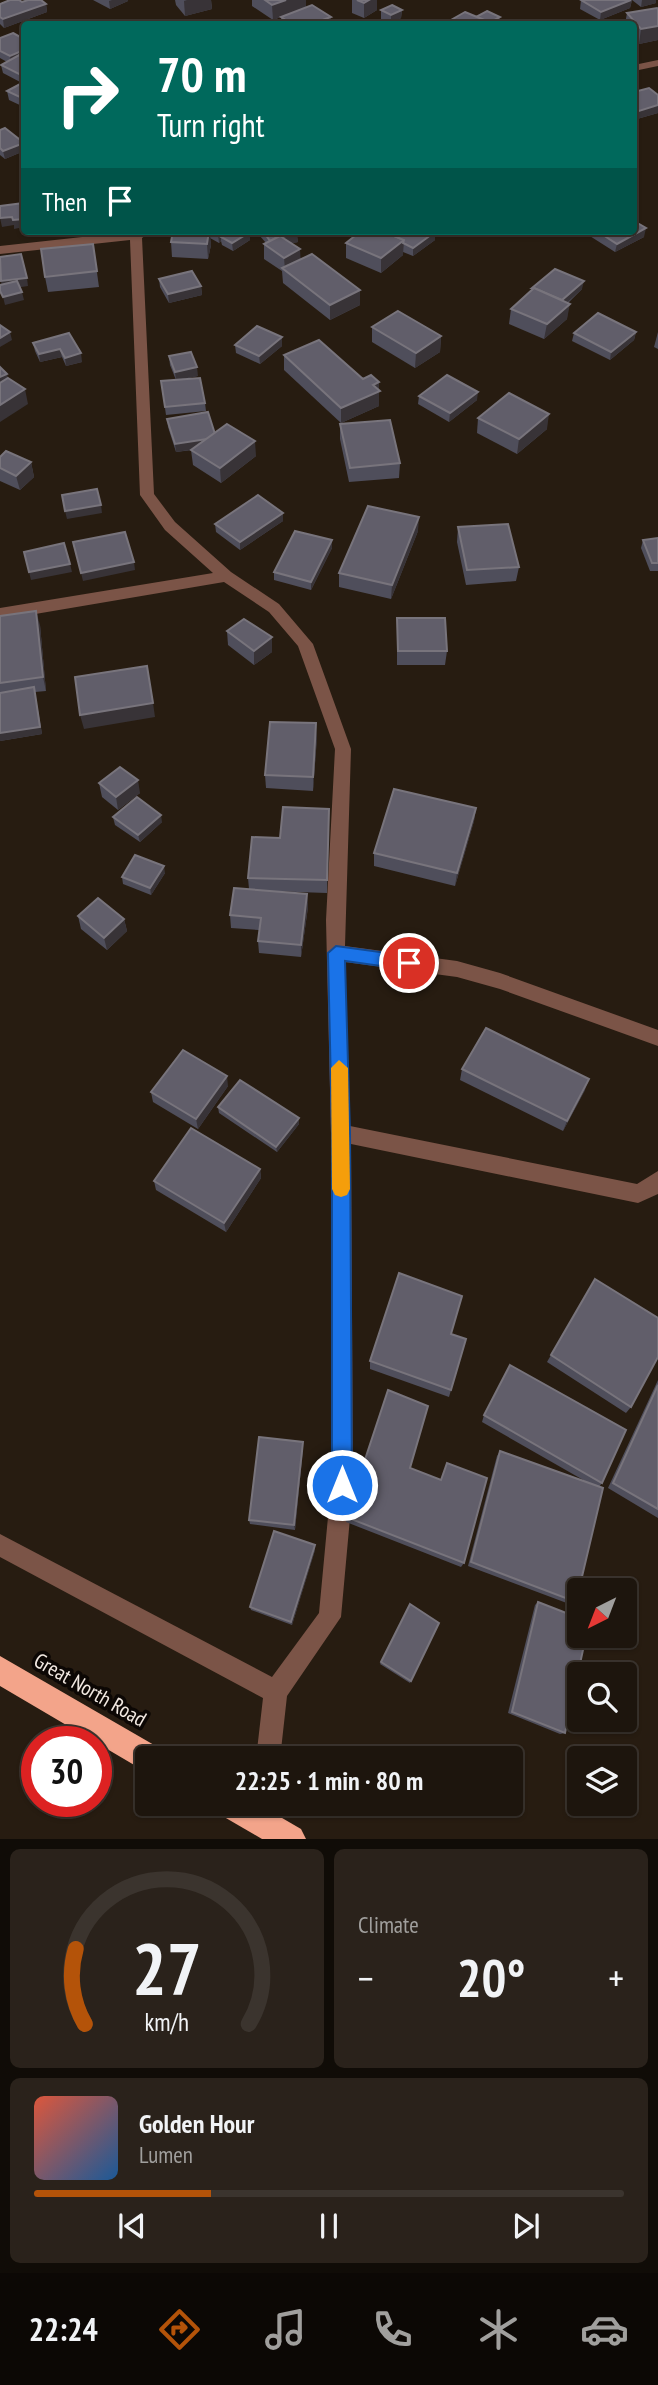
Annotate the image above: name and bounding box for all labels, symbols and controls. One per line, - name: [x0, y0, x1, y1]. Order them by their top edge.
- text: 70 m: [157, 42, 246, 106]
- icon: right: [42, 49, 133, 140]
- text: Turn right: [157, 104, 265, 146]
- icon: arrive: [101, 182, 139, 220]
- text: Then: [42, 185, 87, 218]
- pin: [379, 933, 439, 993]
- icon: arrive: [390, 944, 428, 982]
- position arrow: [305, 1448, 379, 1522]
- north arrow: [567, 1578, 637, 1648]
- map controls: [567, 1578, 637, 1816]
- street label: Great North Road: [29, 1647, 151, 1733]
- button: search: [567, 1662, 637, 1732]
- speed limit sign: 30: [21, 1726, 112, 1817]
- button: layers: [567, 1746, 637, 1816]
- text: 22:25 · 1 min · 80 m: [235, 1764, 423, 1797]
- text: Climate: [358, 1910, 419, 1939]
- text: 27: [132, 1921, 202, 2015]
- text: 20°: [457, 1944, 525, 2011]
- text: −: [358, 1953, 374, 2002]
- text: +: [608, 1953, 624, 2002]
- text: km/h: [145, 2006, 189, 2038]
- text: Golden Hour: [139, 2107, 254, 2140]
- text: Lumen: [139, 2140, 193, 2169]
- icon: previous: [113, 2207, 151, 2245]
- icon: pause: [310, 2207, 348, 2245]
- icon: next: [507, 2207, 545, 2245]
- icon: directions: [155, 2305, 204, 2354]
- icon: music: [261, 2305, 310, 2354]
- icon: phone: [368, 2305, 417, 2354]
- icon: climate: [474, 2305, 523, 2354]
- icon: car: [580, 2305, 629, 2354]
- text: 22:24: [29, 2308, 98, 2350]

